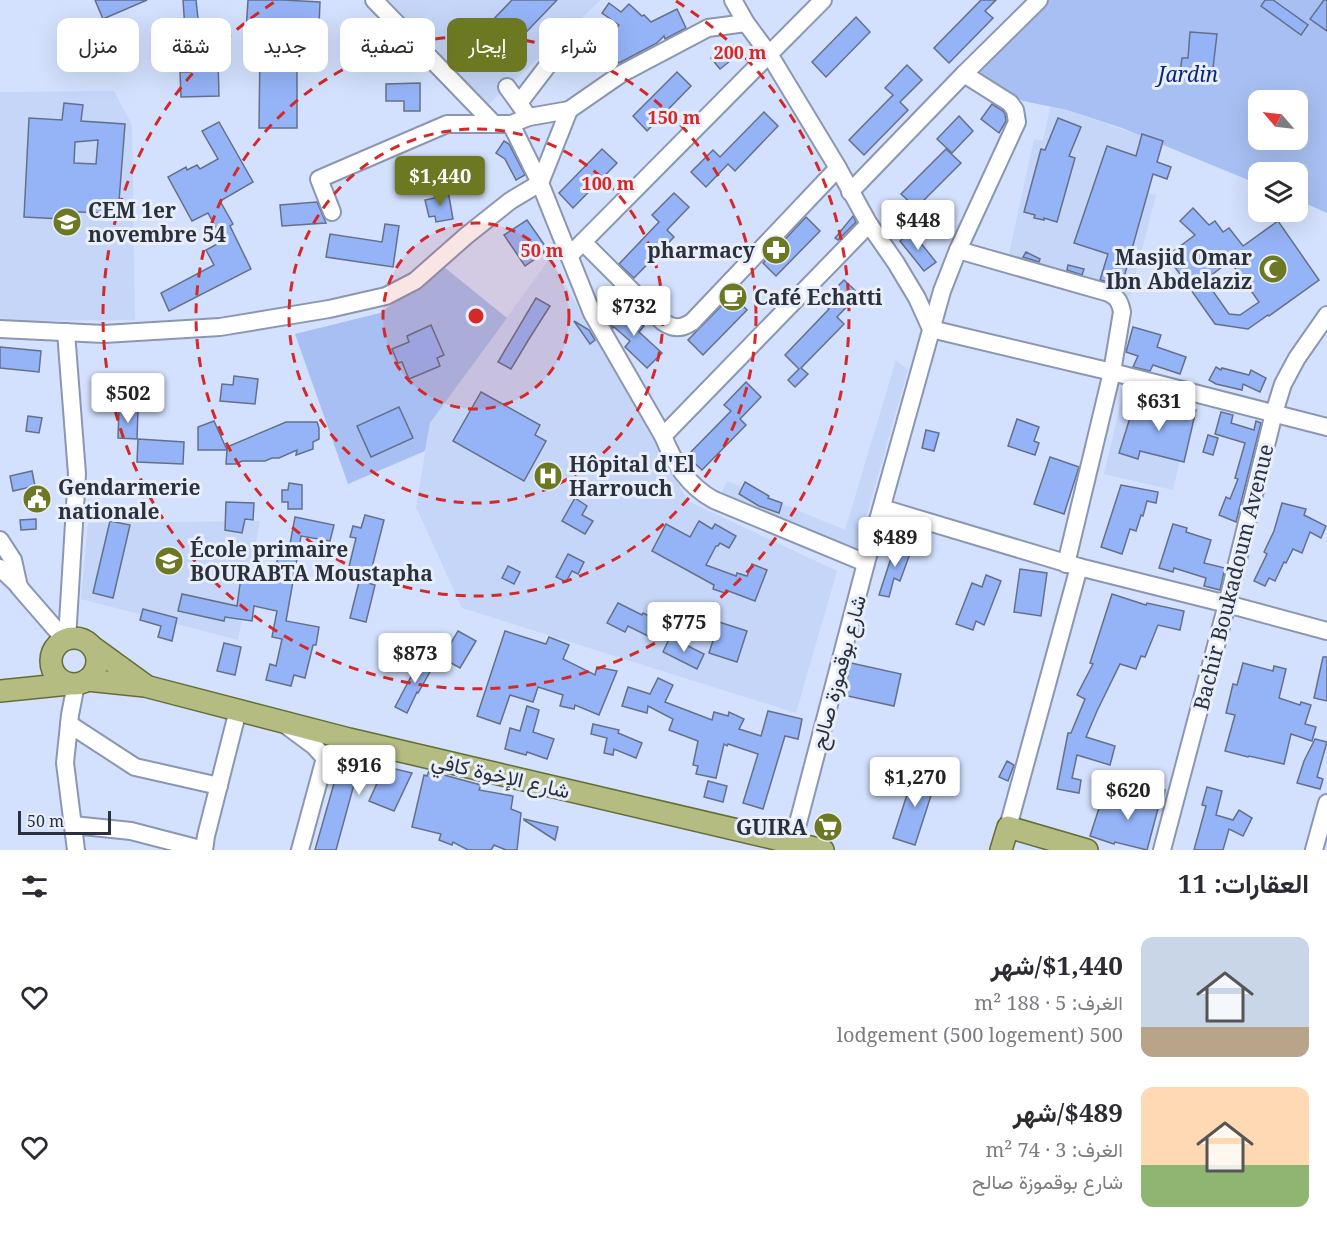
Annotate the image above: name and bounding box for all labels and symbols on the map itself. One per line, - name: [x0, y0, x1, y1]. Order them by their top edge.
- text: 200 m: [714, 40, 767, 64]
- park label: Jardin: [1154, 60, 1219, 88]
- north arrow: [1248, 90, 1308, 150]
- text: 150 m: [648, 105, 701, 129]
- pin: $1,440: [391, 156, 489, 207]
- text: 100 m: [582, 171, 635, 195]
- place label: CEM 1er novembre 54: [88, 196, 226, 248]
- pin: $448: [882, 200, 954, 251]
- school or university icon: CEM 1er novembre 54: [51, 206, 83, 238]
- pharmacy icon: pharmacy: [760, 234, 792, 266]
- place label: pharmacy: [647, 236, 756, 264]
- text: 50 m: [521, 238, 564, 262]
- place label: Masjid Omar Ibn Abdelaziz: [1106, 243, 1252, 295]
- mosque icon: Masjid Omar Ibn Abdelaziz: [1257, 253, 1289, 285]
- cafe icon: Café Echatti: [717, 281, 749, 313]
- place label: Café Echatti: [754, 283, 883, 311]
- pin: $732: [598, 286, 670, 337]
- centre of rings: [466, 306, 486, 326]
- pin: $502: [92, 373, 164, 424]
- pin: $631: [1123, 381, 1195, 432]
- street label: Bachir Boukadoum Avenue: [1186, 441, 1280, 713]
- place label: Hôpital d'El Harrouch: [569, 450, 695, 502]
- hospital icon: Hôpital d'El Harrouch: [532, 460, 564, 492]
- place label: Gendarmerie nationale: [58, 473, 201, 525]
- public building icon: Gendarmerie nationale: [21, 483, 53, 515]
- pin: $489: [859, 517, 931, 568]
- place label: École primaire BOURABTA Moustapha: [190, 535, 433, 587]
- school or university icon: École primaire BOURABTA Moustapha: [153, 545, 185, 577]
- street label: شارع بوقموزة صالح: [804, 592, 873, 752]
- pin: $775: [648, 602, 720, 653]
- pin: $873: [379, 633, 451, 684]
- pin: $916: [323, 745, 395, 796]
- street label: شارع الإخوة كافي: [428, 745, 573, 808]
- pin: $1,270: [866, 757, 964, 808]
- pin: $620: [1092, 770, 1164, 821]
- scale bar: [18, 808, 111, 836]
- supermarket icon: GUIRA: [812, 811, 844, 843]
- place label: GUIRA: [736, 813, 807, 841]

